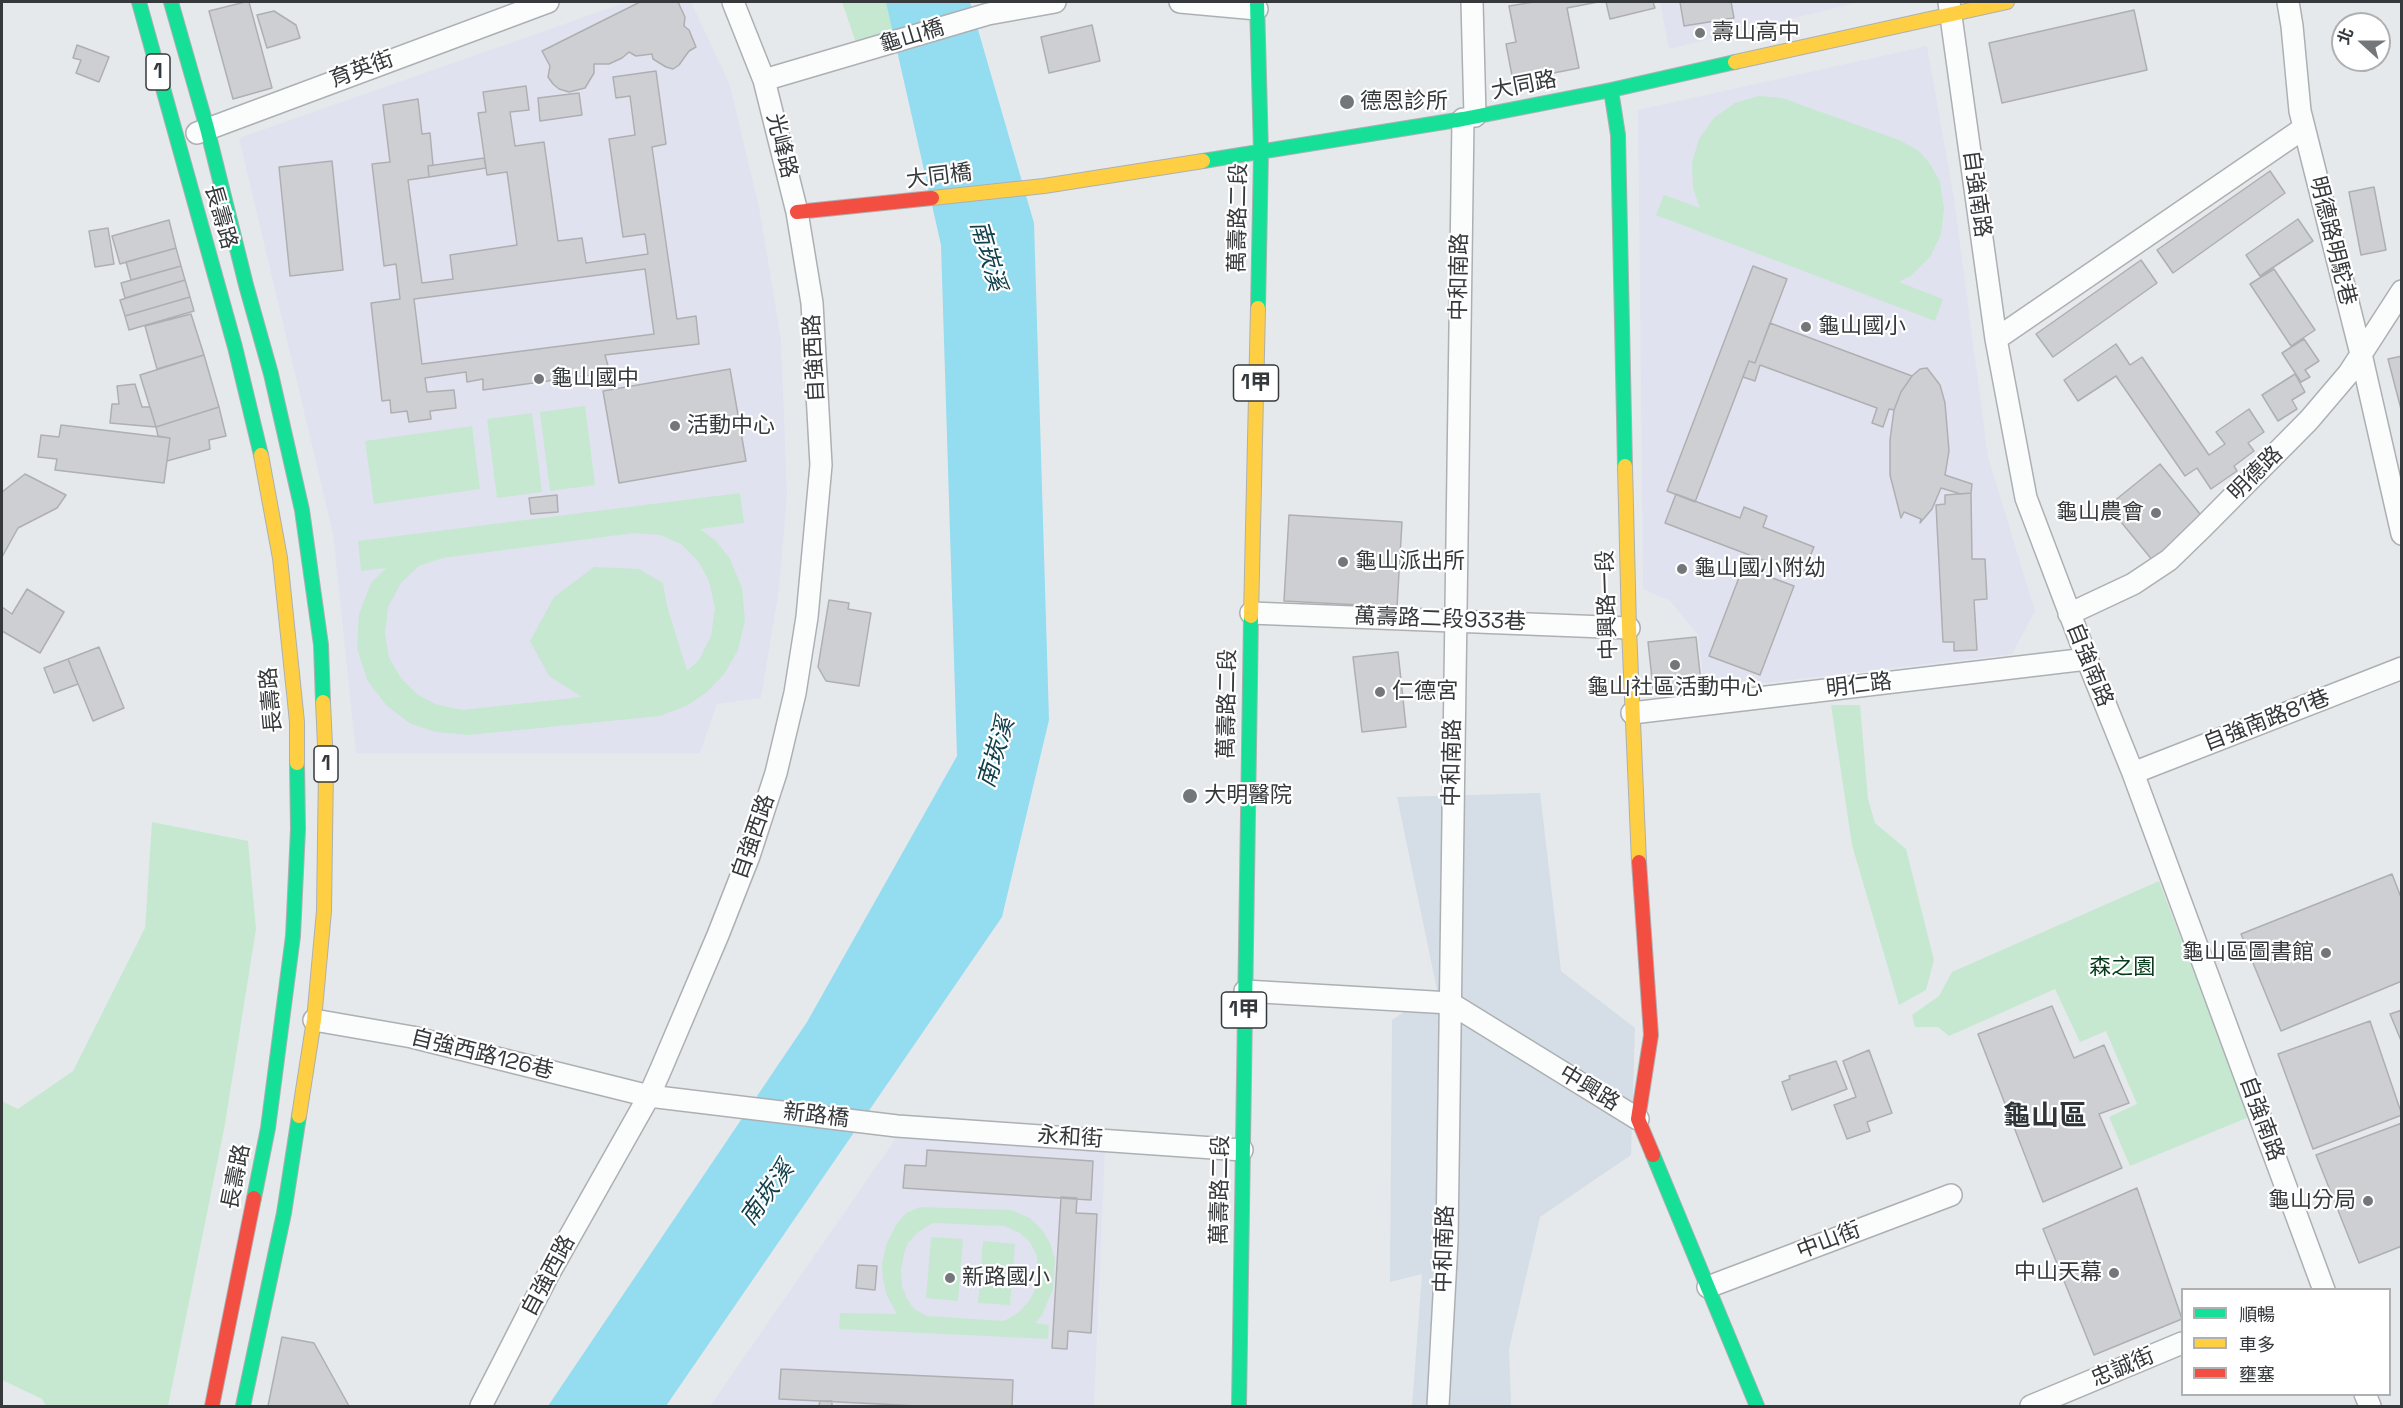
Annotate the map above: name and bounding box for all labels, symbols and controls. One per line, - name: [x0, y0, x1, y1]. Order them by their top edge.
- north arrow: [2331, 12, 2391, 72]
- street label: 龜山橋: [877, 15, 947, 59]
- place label: 壽山高中: [1712, 20, 1800, 46]
- text: 北: [2333, 25, 2358, 47]
- marker: 壽山高中: [1693, 26, 1707, 40]
- street label: 育英街: [326, 46, 398, 94]
- road number: 1: [146, 54, 170, 90]
- street label: 大同路: [1489, 67, 1559, 105]
- place label: 德恩診所: [1360, 89, 1448, 115]
- marker: 德恩診所: [1338, 93, 1356, 111]
- street label: 光峰路: [760, 111, 802, 181]
- street label: 自強南路: [1957, 149, 1995, 239]
- street label: 大同橋: [905, 160, 973, 194]
- street label: 萬壽路二段: [1225, 163, 1253, 273]
- street label: 明德路明駝巷: [2303, 174, 2361, 308]
- street label: 長壽路: [198, 182, 242, 252]
- water label: 南崁溪: [963, 217, 1011, 295]
- street label: 中和南路: [1446, 233, 1474, 321]
- street label: 自強西路: [800, 313, 830, 403]
- place label: 龜山國小: [1818, 314, 1906, 340]
- marker: 龜山國小: [1799, 320, 1813, 334]
- road number: 1甲: [1234, 365, 1278, 401]
- place label: 龜山國中: [551, 366, 639, 392]
- marker: 龜山國中: [532, 372, 546, 386]
- place label: 活動中心: [687, 413, 775, 439]
- marker: 活動中心: [668, 419, 682, 433]
- street label: 明德路: [2223, 441, 2289, 507]
- place label: 龜山農會: [2056, 500, 2144, 526]
- marker: 龜山農會: [2149, 506, 2163, 520]
- place label: 龜山派出所: [1355, 549, 1465, 575]
- street label: 中興路一段: [1593, 550, 1623, 660]
- marker: 龜山派出所: [1336, 555, 1350, 569]
- place label: 龜山國小附幼: [1694, 556, 1826, 582]
- marker: 龜山國小附幼: [1675, 562, 1689, 576]
- street label: 萬壽路二段933巷: [1354, 604, 1526, 636]
- street label: 自強南路: [2060, 619, 2118, 711]
- street label: 萬壽路二段: [1214, 649, 1242, 759]
- marker: 龜山社區活動中心: [1668, 658, 1682, 672]
- street label: 長壽路: [256, 666, 288, 734]
- street label: 明仁路: [1825, 669, 1893, 703]
- place label: 龜山社區活動中心: [1587, 675, 1763, 701]
- place label: 仁德宮: [1392, 679, 1458, 705]
- marker: 仁德宮: [1373, 685, 1387, 699]
- street label: 自強南路81巷: [2200, 685, 2334, 757]
- water label: 南崁溪: [973, 714, 1021, 792]
- street label: 中和南路: [1439, 719, 1467, 807]
- road number: 1: [314, 746, 338, 782]
- place label: 大明醫院: [1204, 783, 1292, 809]
- marker: 大明醫院: [1181, 787, 1199, 805]
- street label: 自強西路: [727, 791, 781, 883]
- place label: 龜山區圖書館: [2182, 940, 2314, 966]
- marker: 龜山區圖書館: [2319, 946, 2333, 960]
- park label: 森之園: [2089, 955, 2155, 981]
- road number: 1甲: [1222, 992, 1266, 1028]
- street label: 自強西路126巷: [408, 1025, 556, 1085]
- street label: 中興路: [1554, 1061, 1624, 1117]
- street label: 自強南路: [2234, 1073, 2288, 1165]
- street label: 新路橋: [782, 1099, 850, 1133]
- district label: 龜山區: [2003, 1100, 2087, 1134]
- street label: 永和街: [1036, 1123, 1104, 1153]
- street label: 萬壽路二段: [1207, 1135, 1235, 1245]
- street label: 長壽路: [218, 1142, 256, 1212]
- water label: 南崁溪: [735, 1156, 801, 1232]
- place label: 龜山分局: [2268, 1188, 2356, 1214]
- marker: 龜山分局: [2361, 1194, 2375, 1208]
- street label: 中和南路: [1430, 1205, 1460, 1293]
- street label: 中山街: [1793, 1217, 1865, 1265]
- street label: 自強西路: [517, 1231, 581, 1321]
- place label: 中山天幕: [2014, 1260, 2102, 1286]
- place label: 新路國小: [962, 1265, 1050, 1291]
- marker: 中山天幕: [2107, 1266, 2121, 1280]
- marker: 新路國小: [943, 1271, 957, 1285]
- legend: [2181, 1288, 2391, 1396]
- text: 順暢: [2239, 1303, 2275, 1326]
- text: 車多: [2239, 1333, 2275, 1356]
- street label: 忠誠街: [2087, 1343, 2159, 1393]
- text: 壅塞: [2239, 1363, 2275, 1386]

